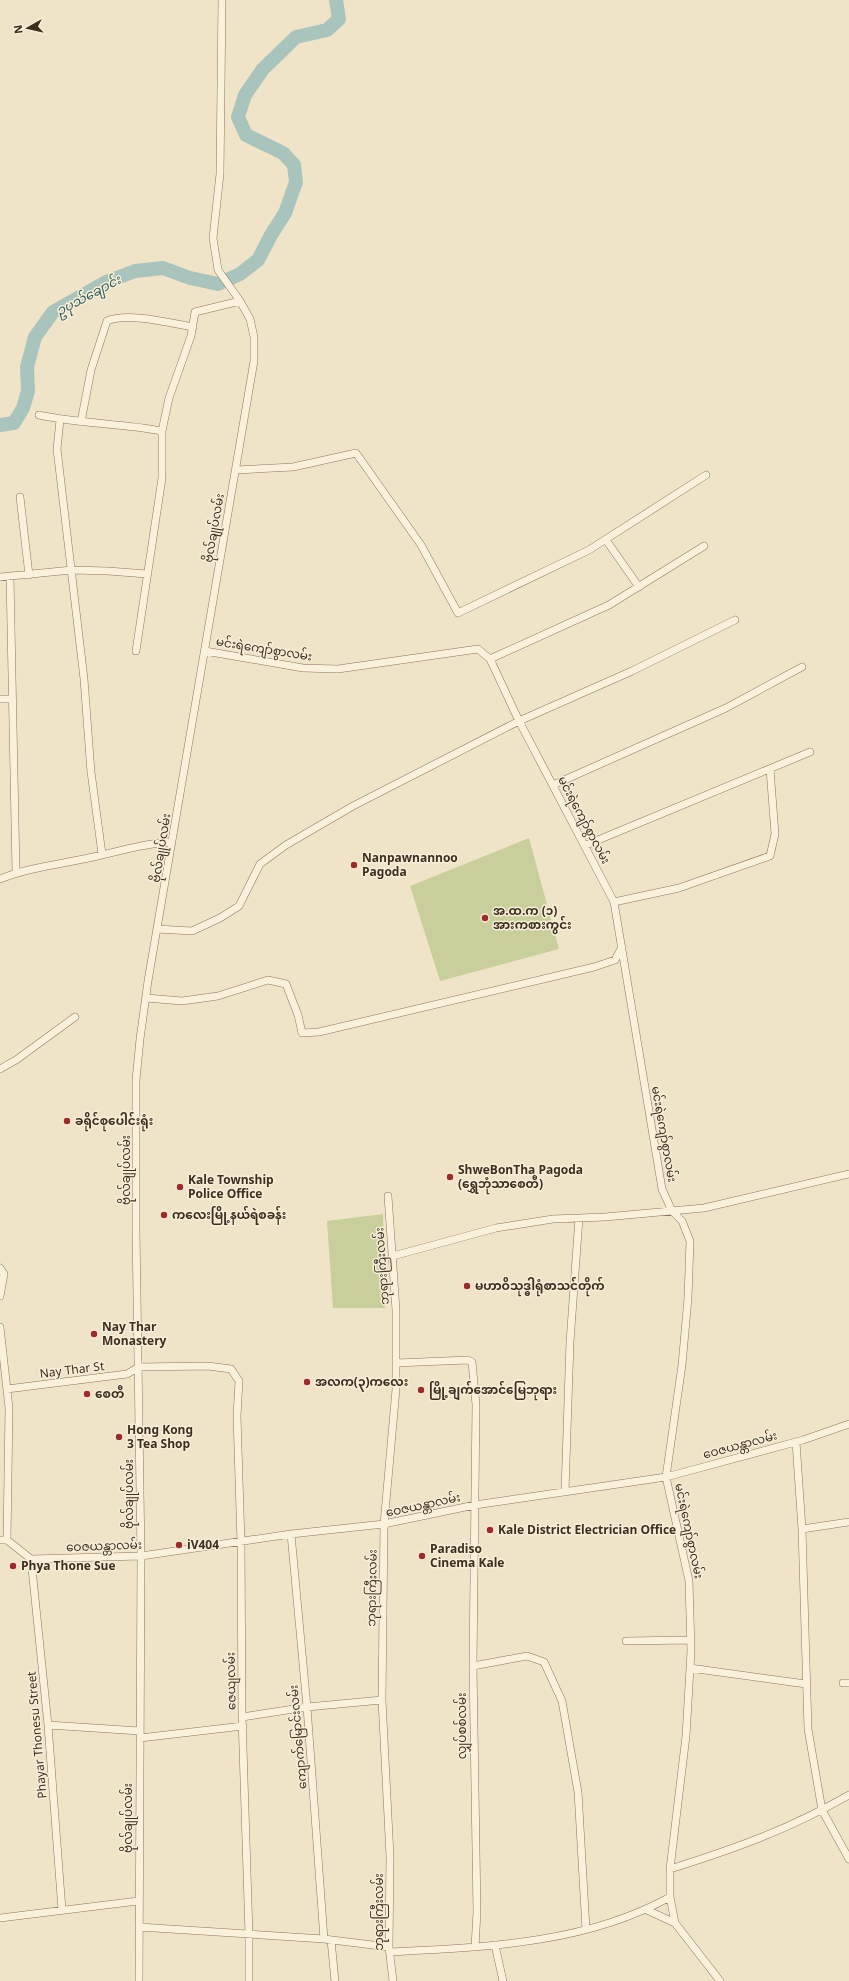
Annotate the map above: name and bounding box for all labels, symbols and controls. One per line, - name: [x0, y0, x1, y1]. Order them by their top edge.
- north arrow: [8, 8, 48, 48]
- text: N: [7, 23, 32, 35]
- water label: ဥပုသ်ချောင်း: [51, 267, 128, 326]
- street label: ဗိုလ်ချုပ်လမ်း: [196, 492, 234, 565]
- street label: မင်းရဲကျော်စွာလမ်း: [214, 630, 314, 670]
- street label: မင်းရဲကျော်စွာလမ်း: [549, 771, 617, 869]
- street label: ဗိုလ်ချုပ်လမ်း: [144, 812, 180, 885]
- place label: Nanpawnannoo Pagoda: [362, 846, 458, 886]
- marker: Nanpawnannoo Pagoda: [349, 860, 359, 870]
- place label: အ.ထ.က (၁) အားကစားကွင်း: [493, 899, 572, 939]
- marker: အ.ထ.က (၁) အားကစားကွင်း: [480, 913, 490, 923]
- street label: မင်းရဲကျော်စွာလမ်း: [642, 1084, 684, 1184]
- place label: ခရိုင်စုပေါင်းရုံး: [75, 1109, 153, 1135]
- marker: ခရိုင်စုပေါင်းရုံး: [62, 1116, 72, 1126]
- street label: ဗိုလ်ချုပ်လမ်း: [114, 1135, 140, 1205]
- place label: ShweBonTha Pagoda (ရွှေဘုံသာစေတီ): [458, 1158, 583, 1198]
- place label: Kale Township Police Office: [188, 1168, 274, 1208]
- marker: ShweBonTha Pagoda (ရွှေဘုံသာစေတီ): [445, 1172, 455, 1182]
- marker: Kale Township Police Office: [175, 1182, 185, 1192]
- place label: ကလေးမြို့နယ်ရဲစခန်း: [172, 1203, 286, 1229]
- marker: ကလေးမြို့နယ်ရဲစခန်း: [159, 1210, 169, 1220]
- street label: ဘုရားကြီးလမ်း: [367, 1226, 399, 1306]
- place label: မဟာဝိသုဒ္ဓါရုံစာသင်တိုက်: [475, 1274, 605, 1300]
- marker: မဟာဝိသုဒ္ဓါရုံစာသင်တိုက်: [462, 1281, 472, 1291]
- place label: Nay Thar Monastery: [102, 1315, 167, 1355]
- marker: Nay Thar Monastery: [89, 1329, 99, 1339]
- street label: Nay Thar St: [38, 1354, 107, 1388]
- place label: အလက(၃)ကလေး: [315, 1370, 408, 1396]
- marker: အလက(၃)ကလေး: [302, 1377, 312, 1387]
- place label: မြို့ချက်အောင်မြေဘုရား: [429, 1378, 557, 1404]
- place label: စေတီ: [95, 1382, 124, 1408]
- marker: မြို့ချက်အောင်မြေဘုရား: [416, 1385, 426, 1395]
- marker: စေတီ: [82, 1389, 92, 1399]
- place label: Hong Kong 3 Tea Shop: [127, 1418, 193, 1458]
- street label: ဝေဇယန္တာလမ်း: [700, 1424, 780, 1468]
- marker: Hong Kong 3 Tea Shop: [114, 1432, 124, 1442]
- street label: ဗိုလ်ချုပ်လမ်း: [117, 1459, 143, 1529]
- street label: မင်းရဲကျော်စွာလမ်း: [665, 1481, 711, 1581]
- street label: ဝေဇယန္တာလမ်း: [383, 1485, 463, 1527]
- place label: Kale District Electrician Office: [498, 1518, 676, 1544]
- marker: Kale District Electrician Office: [485, 1525, 495, 1535]
- street label: ဝေဇယန္တာလမ်း: [66, 1533, 142, 1561]
- place label: iV404: [187, 1533, 219, 1559]
- place label: Paradiso Cinema Kale: [430, 1537, 504, 1577]
- marker: iV404: [174, 1540, 184, 1550]
- street label: ဘုရားကြီးလမ်း: [359, 1549, 387, 1627]
- marker: Paradiso Cinema Kale: [417, 1551, 427, 1561]
- place label: Phya Thone Sue: [21, 1554, 116, 1580]
- marker: Phya Thone Sue: [8, 1561, 18, 1571]
- street label: ဇေယျလမ်း: [218, 1652, 246, 1710]
- street label: Phayar Thonesu Street: [19, 1670, 57, 1800]
- street label: ကျောက်မြောင်းလမ်း: [281, 1684, 316, 1790]
- street label: လျှပ်စစ်လမ်း: [450, 1693, 476, 1759]
- street label: ဗိုလ်ချုပ်လမ်း: [116, 1783, 142, 1853]
- street label: ဘုရားကြီးလမ်း: [367, 1873, 393, 1951]

